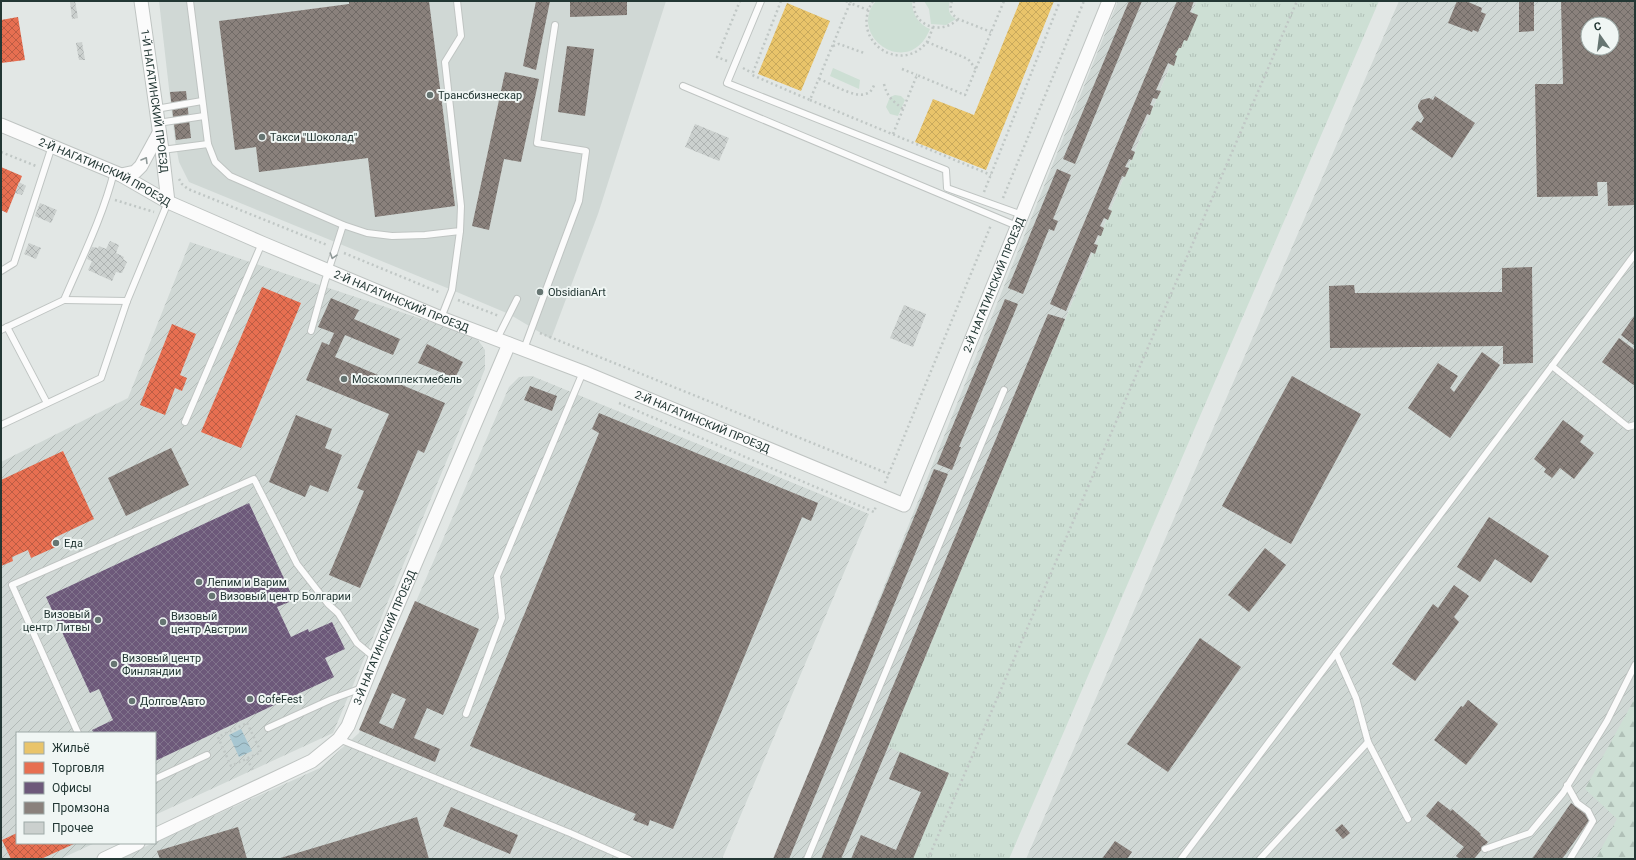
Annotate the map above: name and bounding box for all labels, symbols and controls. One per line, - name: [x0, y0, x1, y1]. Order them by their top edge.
- north arrow: [1580, 16, 1620, 56]
- text: С: [1593, 20, 1603, 34]
- street label: 1-Й НАГАТИНСКИЙ ПРОЕЗД: [138, 28, 171, 174]
- place label: Трансбизнескар: [438, 89, 522, 102]
- marker: Трансбизнескар: [425, 90, 435, 100]
- place label: Такси "Шоколад": [270, 131, 357, 144]
- marker: Такси "Шоколад": [257, 132, 267, 142]
- street label: 2-Й НАГАТИНСКИЙ ПРОЕЗД: [37, 135, 173, 209]
- one-way arrow: [140, 157, 147, 164]
- street label: 2-Й НАГАТИНСКИЙ ПРОЕЗД: [961, 215, 1027, 355]
- one-way arrow: [329, 253, 337, 260]
- street label: 2-Й НАГАТИНСКИЙ ПРОЕЗД: [332, 268, 471, 335]
- place label: ObsidianArt: [548, 286, 606, 299]
- marker: ObsidianArt: [535, 287, 545, 297]
- place label: Москомплектмебель: [352, 373, 462, 386]
- marker: Москомплектмебель: [339, 374, 349, 384]
- street label: 2-Й НАГАТИНСКИЙ ПРОЕЗД: [633, 388, 772, 456]
- place label: Еда: [64, 537, 83, 550]
- marker: Еда: [51, 538, 61, 548]
- street label: 3-Й НАГАТИНСКИЙ ПРОЕЗД: [351, 568, 419, 707]
- place label: Лепим и Варим: [207, 576, 287, 589]
- marker: Лепим и Варим: [194, 577, 204, 587]
- place label: Визовый центр Болгарии: [220, 590, 351, 603]
- marker: Визовый центр Болгарии: [207, 591, 217, 601]
- place label: Визовый центр Литвы: [23, 608, 90, 634]
- place label: Визовый центр Австрии: [171, 610, 247, 636]
- marker: Визовый центр Литвы: [93, 615, 103, 625]
- marker: Визовый центр Австрии: [158, 617, 168, 627]
- place label: Визовый центр Финляндии: [122, 652, 201, 678]
- marker: Визовый центр Финляндии: [109, 659, 119, 669]
- place label: CofeFest: [258, 693, 302, 706]
- marker: CofeFest: [245, 694, 255, 704]
- place label: Долгов Авто: [140, 695, 205, 708]
- marker: Долгов Авто: [127, 696, 137, 706]
- legend: [16, 732, 156, 844]
- text: Жильё: [52, 741, 90, 755]
- text: Торговля: [52, 761, 104, 775]
- text: Офисы: [52, 781, 92, 795]
- text: Промзона: [52, 801, 109, 815]
- text: Прочее: [52, 821, 93, 835]

